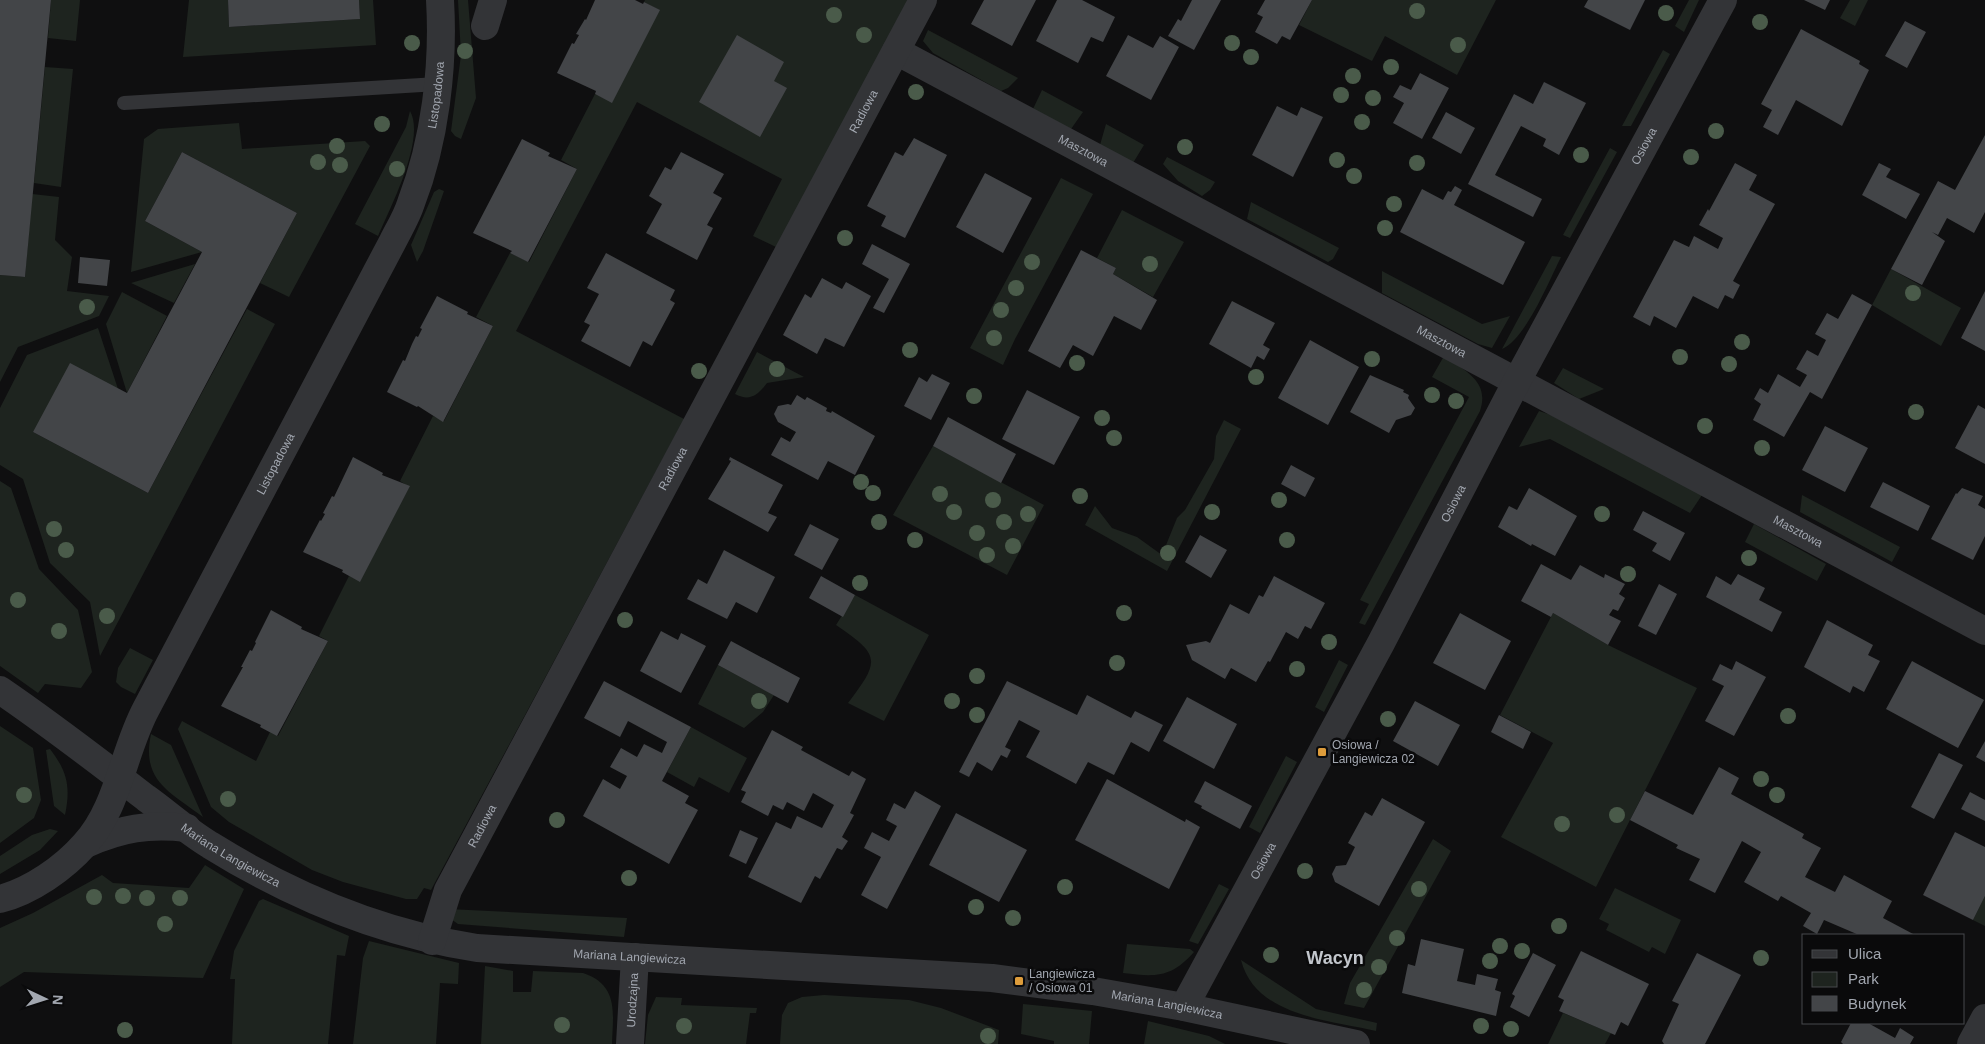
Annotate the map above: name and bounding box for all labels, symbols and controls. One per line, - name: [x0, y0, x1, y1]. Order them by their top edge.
- street label: Listopadowa: [425, 61, 447, 130]
- street label: Radiowa: [846, 87, 881, 135]
- street label: Osiowa: [1628, 125, 1660, 167]
- street label: Masztowa: [1056, 132, 1111, 170]
- street label: Masztowa: [1414, 323, 1469, 361]
- street label: Listopadowa: [254, 430, 298, 497]
- street label: Radiowa: [656, 444, 690, 493]
- street label: Osiowa: [1438, 482, 1469, 525]
- street label: Masztowa: [1771, 513, 1825, 550]
- place label: Osiowa / Langiewicza 02: [1332, 738, 1415, 766]
- marker: Osiowa / Langiewicza 02: [1316, 746, 1328, 758]
- street label: Radiowa: [465, 802, 499, 850]
- street label: Mariana Langiewicza: [178, 820, 283, 890]
- street label: Osiowa: [1247, 840, 1279, 882]
- legend: [1802, 934, 1965, 1024]
- text: Ulica: [1848, 945, 1882, 962]
- street label: Mariana Langiewicza: [573, 947, 687, 967]
- district label: Wacyn: [1306, 948, 1364, 968]
- place label: Langiewicza / Osiowa 01: [1029, 967, 1095, 995]
- text: Park: [1848, 970, 1879, 987]
- street label: Urodzajna: [624, 972, 641, 1028]
- north arrow: [20, 974, 70, 1024]
- marker: Langiewicza / Osiowa 01: [1013, 975, 1025, 987]
- street label: Mariana Langiewicza: [1110, 987, 1224, 1022]
- text: N: [50, 994, 66, 1006]
- text: Budynek: [1848, 995, 1907, 1012]

